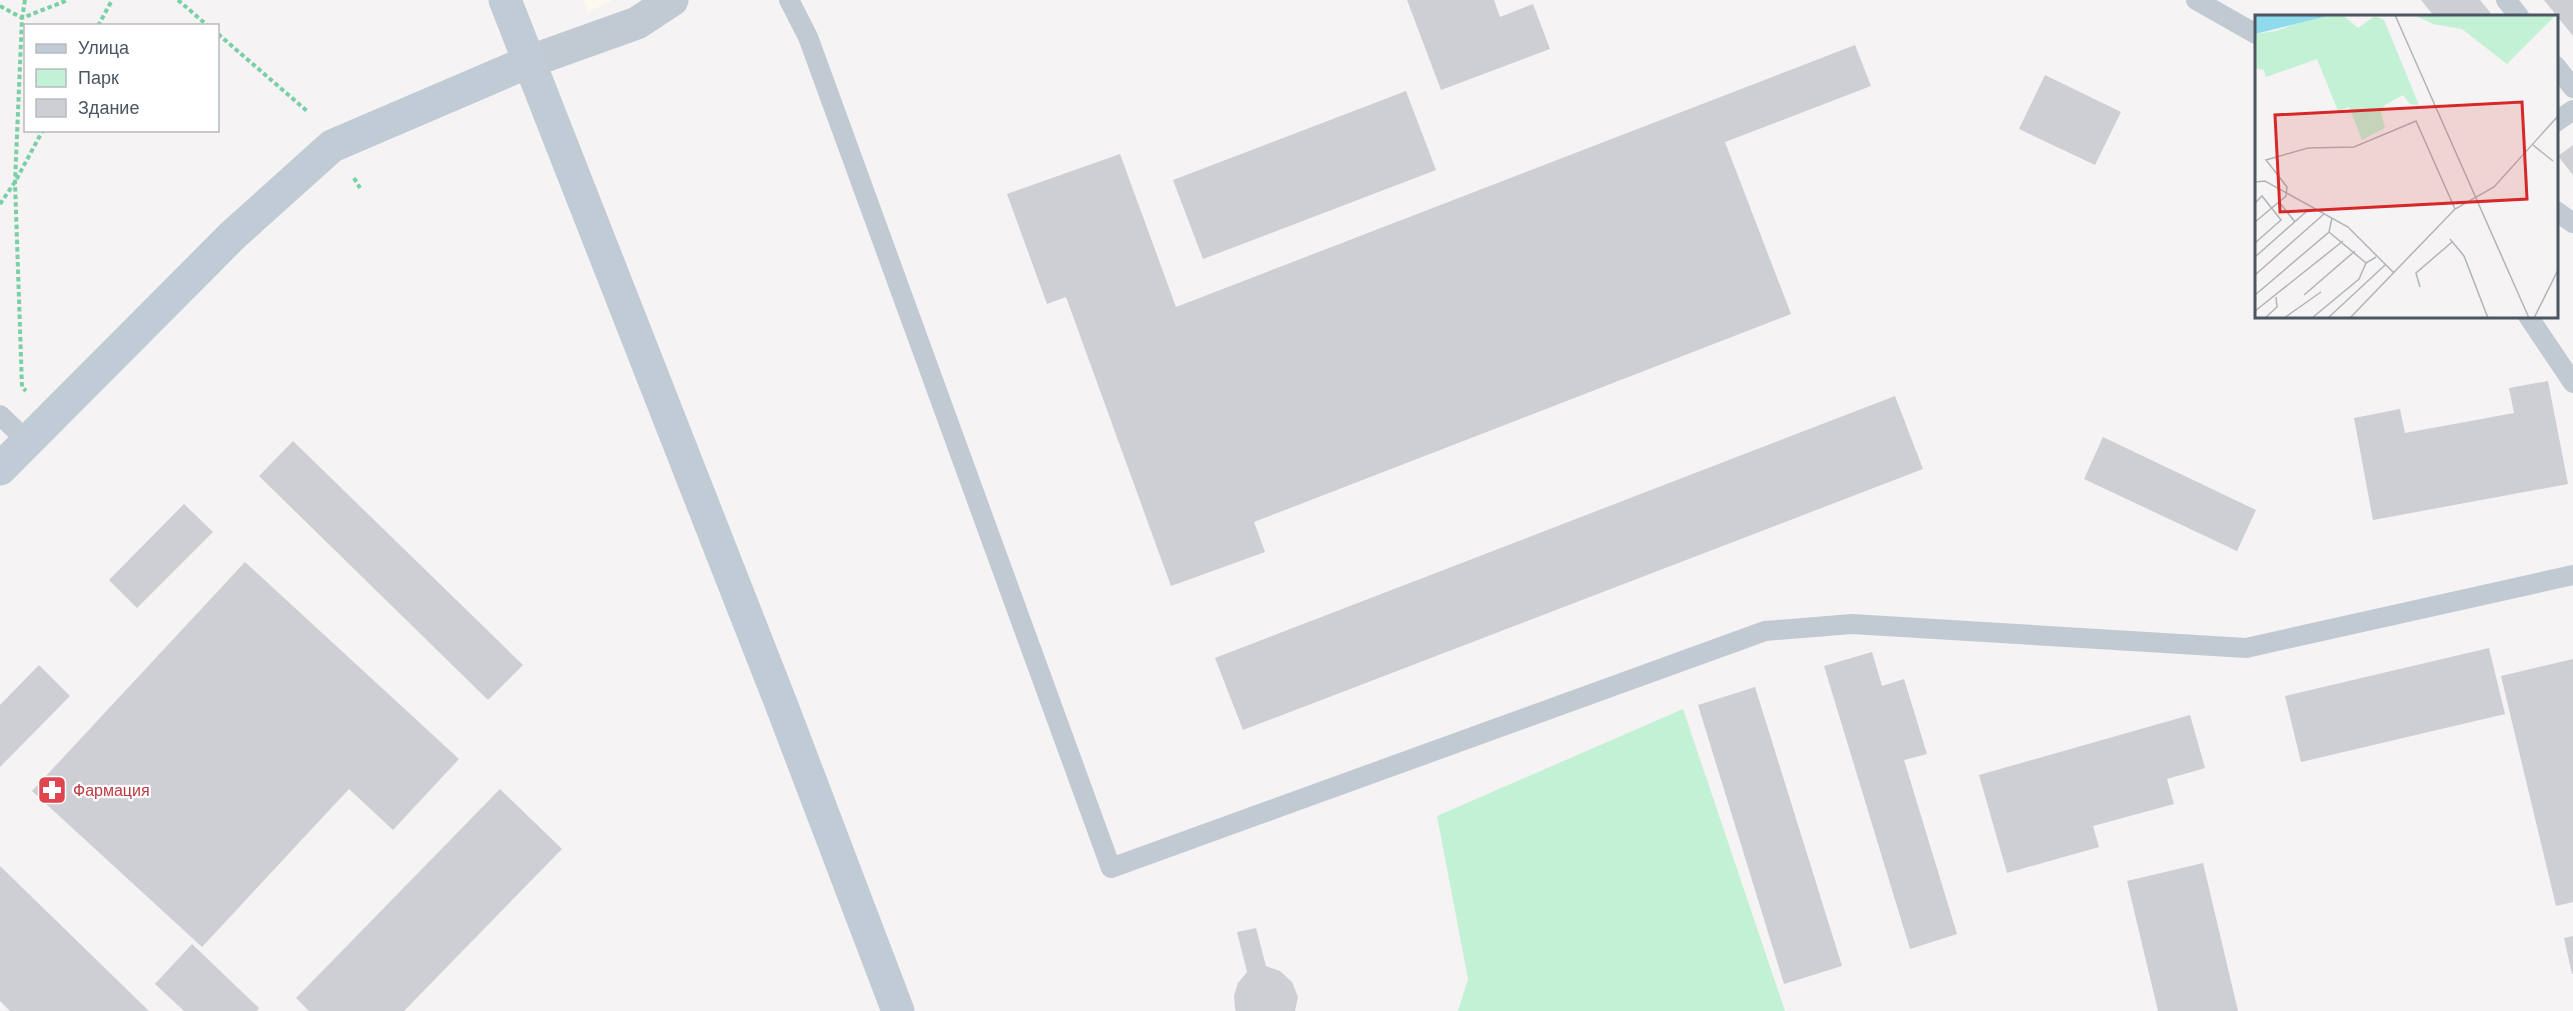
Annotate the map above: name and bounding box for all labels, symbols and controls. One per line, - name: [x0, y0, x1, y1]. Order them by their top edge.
- inset map: [2255, 15, 2558, 318]
- legend: [24, 24, 219, 132]
- text: Улица: [78, 37, 130, 58]
- text: Парк: [78, 67, 119, 88]
- text: Здание: [78, 97, 139, 118]
- pharmacy icon: Фармация: [36, 774, 68, 806]
- place label: Фармация: [73, 781, 150, 800]

